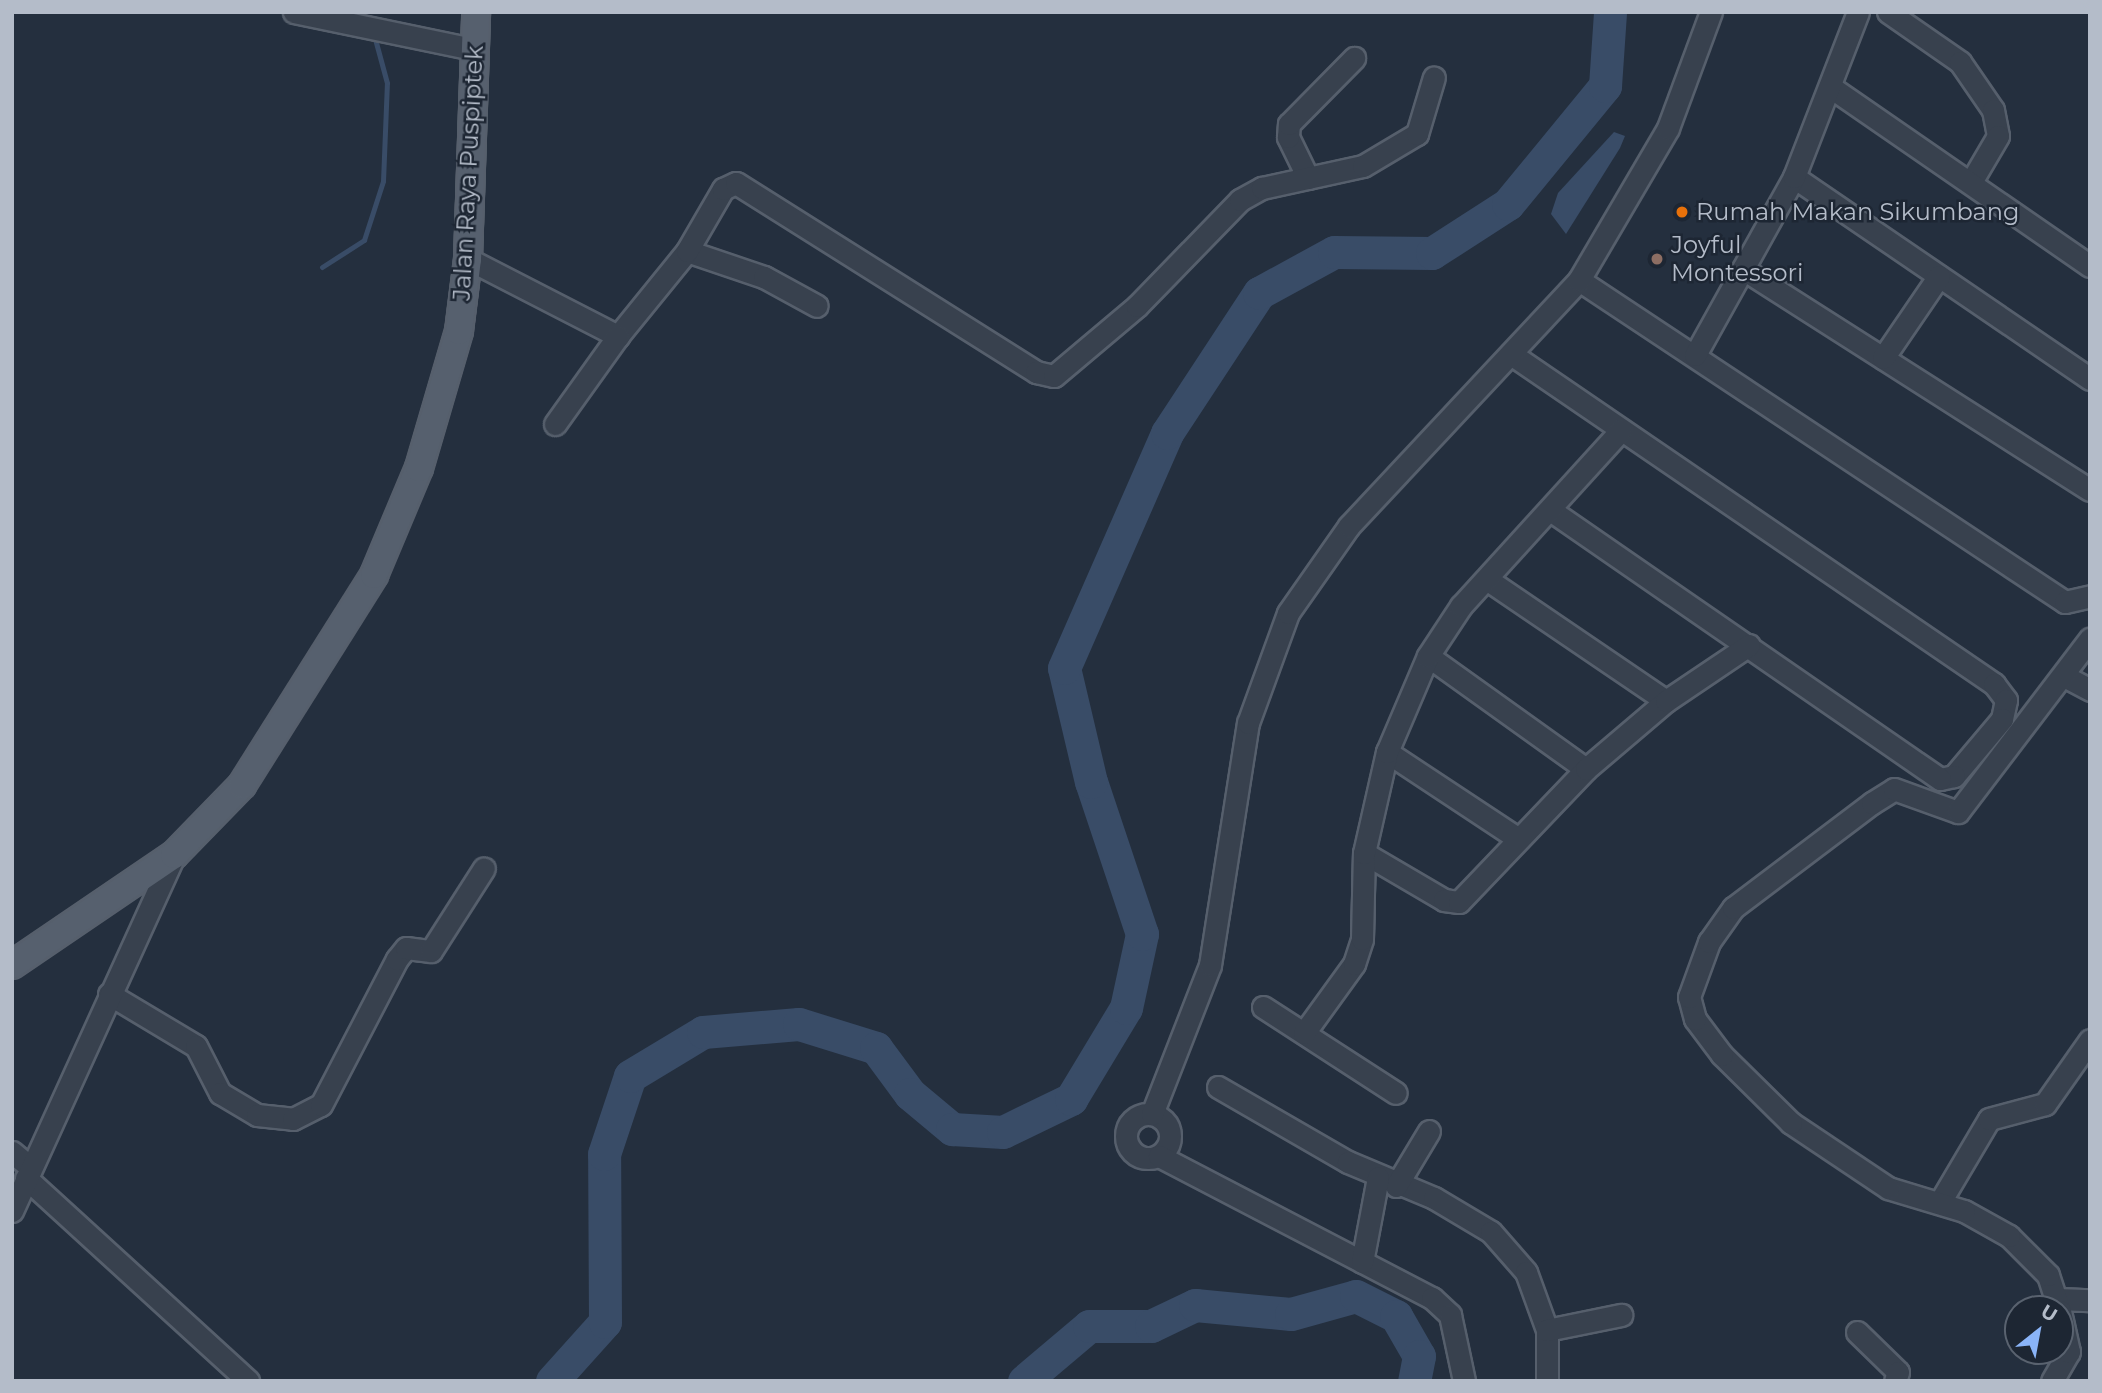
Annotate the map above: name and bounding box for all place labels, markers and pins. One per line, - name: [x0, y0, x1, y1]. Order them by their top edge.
- place label: Rumah Makan Sikumbang: [1696, 198, 2019, 226]
- marker: Rumah Makan Sikumbang: [1674, 204, 1690, 220]
- place label: Joyful Montessori: [1671, 231, 1803, 287]
- marker: Joyful Montessori: [1649, 251, 1665, 267]

